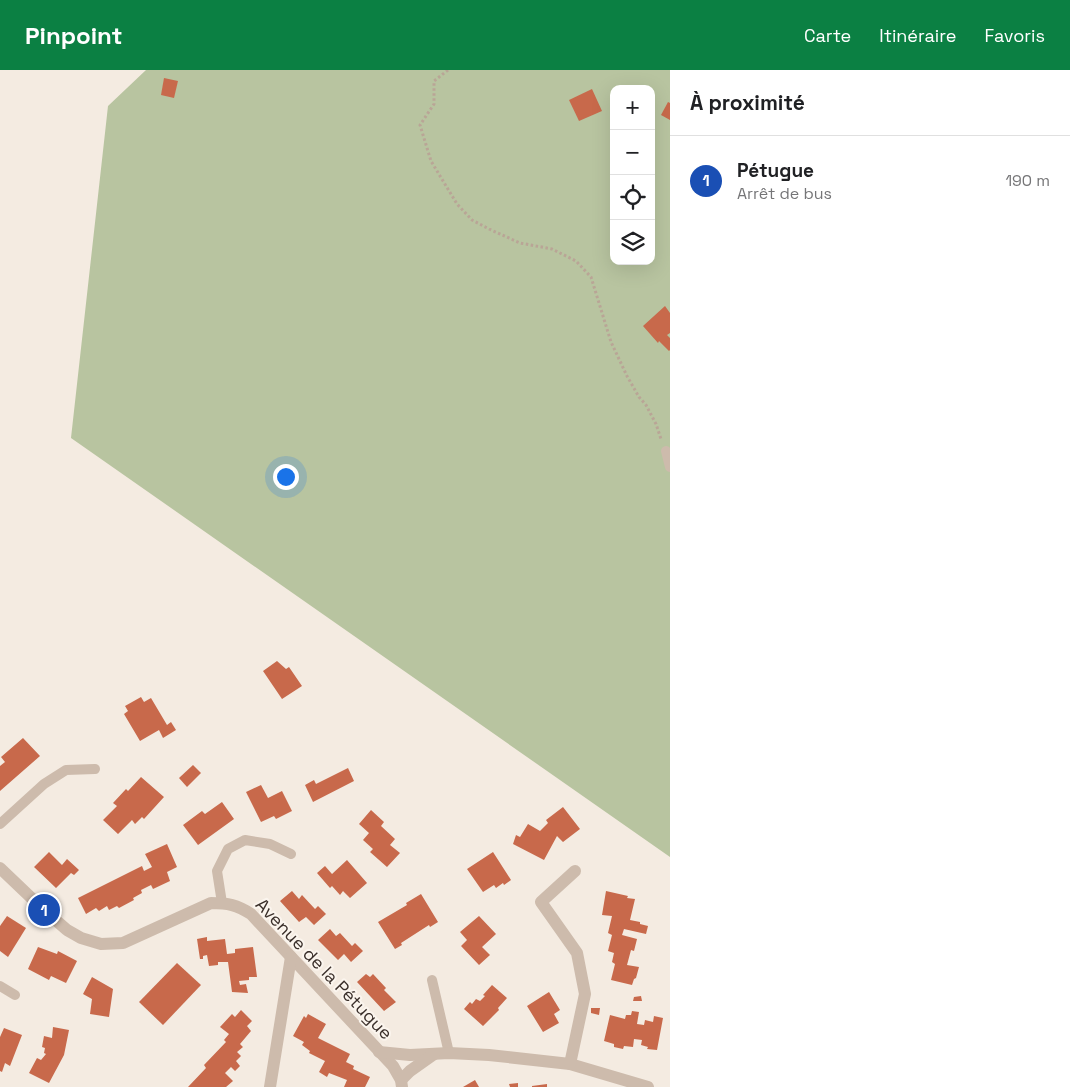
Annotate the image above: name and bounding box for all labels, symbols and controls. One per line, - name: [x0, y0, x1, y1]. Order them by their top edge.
- text: Pinpoint: [25, 20, 122, 51]
- text: Carte: [804, 24, 851, 47]
- text: Itinéraire: [879, 24, 956, 47]
- text: Favoris: [984, 24, 1045, 47]
- map controls: [610, 85, 655, 265]
- button: +: [610, 85, 655, 130]
- text: À proximité: [690, 89, 805, 116]
- button: −: [610, 130, 655, 175]
- text: Pétugue: [737, 158, 814, 183]
- text: 1: [702, 170, 710, 191]
- text: 190 m: [1005, 170, 1050, 191]
- button: locate: [610, 175, 655, 220]
- text: Arrêt de bus: [737, 183, 832, 204]
- button: layers: [610, 220, 655, 265]
- your location: [273, 464, 299, 490]
- pin: 1: [28, 891, 60, 929]
- street label: Avenue de la Pétugue: [251, 893, 398, 1044]

